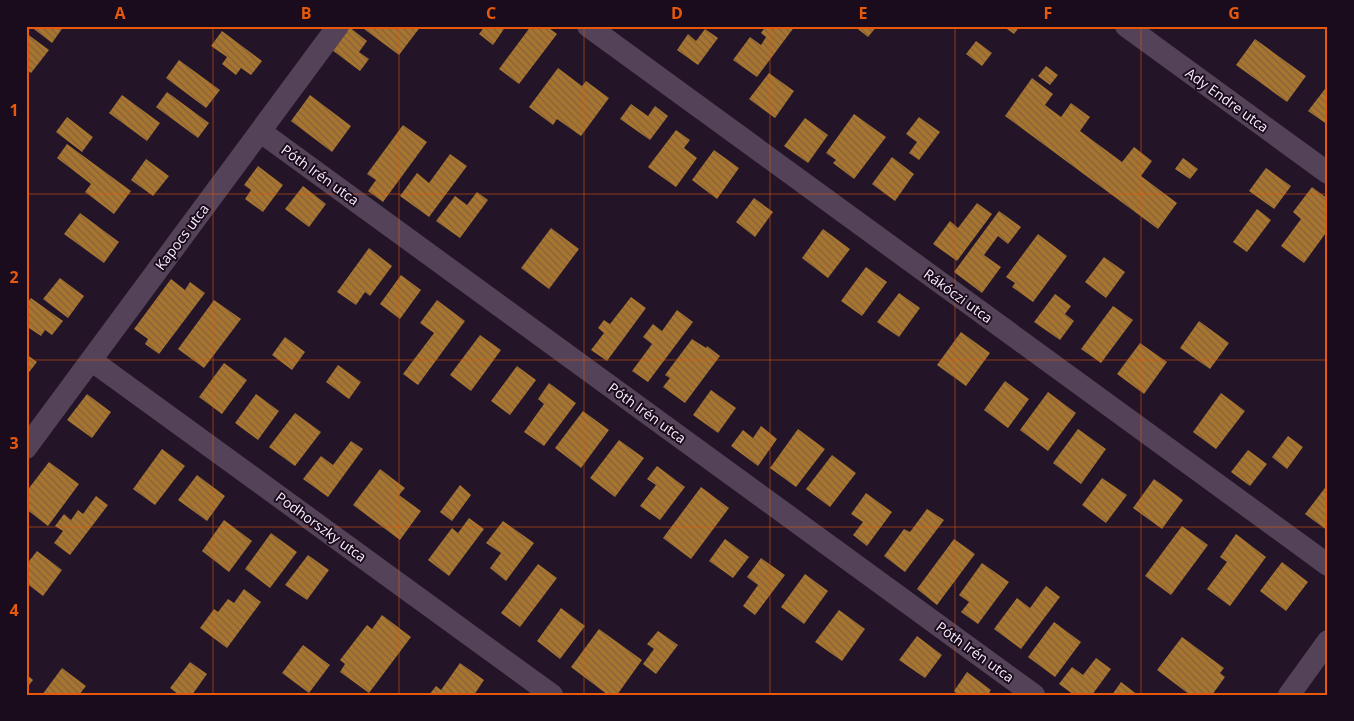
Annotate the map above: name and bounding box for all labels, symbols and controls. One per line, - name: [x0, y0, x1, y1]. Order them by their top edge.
- text: A: [114, 2, 126, 24]
- text: B: [301, 2, 311, 24]
- text: C: [486, 2, 496, 24]
- text: D: [671, 2, 683, 24]
- text: E: [859, 2, 868, 24]
- text: F: [1044, 2, 1052, 24]
- text: G: [1228, 2, 1240, 24]
- street label: Ady Endre utca: [1182, 63, 1273, 136]
- text: 1: [9, 99, 19, 121]
- street label: Póth Irén utca: [278, 140, 363, 209]
- street label: Kapocs utca: [150, 200, 213, 274]
- street label: Rákóczi utca: [920, 264, 997, 327]
- text: 2: [9, 266, 19, 288]
- street label: Póth Irén utca: [605, 378, 690, 447]
- text: 3: [9, 432, 19, 454]
- street label: Podhorszky utca: [272, 487, 370, 566]
- text: 4: [9, 599, 19, 621]
- street label: Póth Irén utca: [933, 617, 1018, 686]

